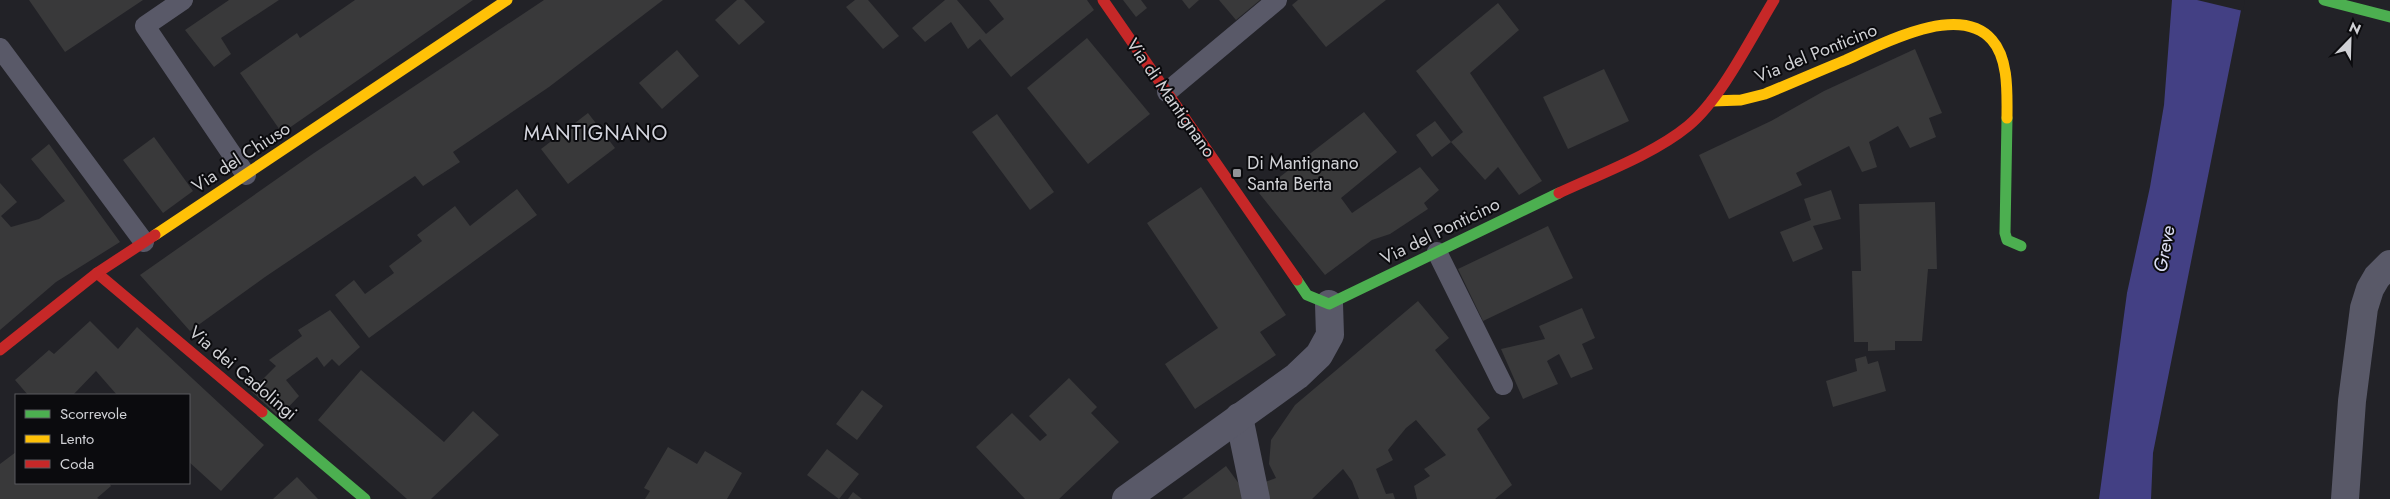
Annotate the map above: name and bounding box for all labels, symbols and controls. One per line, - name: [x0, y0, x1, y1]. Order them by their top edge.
- north arrow: [2325, 15, 2375, 65]
- street label: Via del Ponticino: [1751, 17, 1881, 89]
- text: N: [2346, 17, 2364, 39]
- street label: Via di Mantignano: [1120, 33, 1222, 163]
- street label: Via del Chiuso: [187, 115, 295, 199]
- district label: MANTIGNANO: [524, 119, 668, 148]
- place label: Di Mantignano Santa Berta: [1247, 150, 1359, 197]
- marker: Di Mantignano Santa Berta: [1231, 167, 1243, 179]
- street label: Via del Ponticino: [1376, 191, 1504, 271]
- water label: Greve: [2146, 223, 2182, 275]
- street label: Via dei Cadolingi: [183, 320, 303, 426]
- legend: [15, 394, 190, 484]
- text: Scorrevole: [60, 403, 127, 425]
- text: Lento: [60, 428, 94, 450]
- text: Coda: [60, 453, 94, 475]

